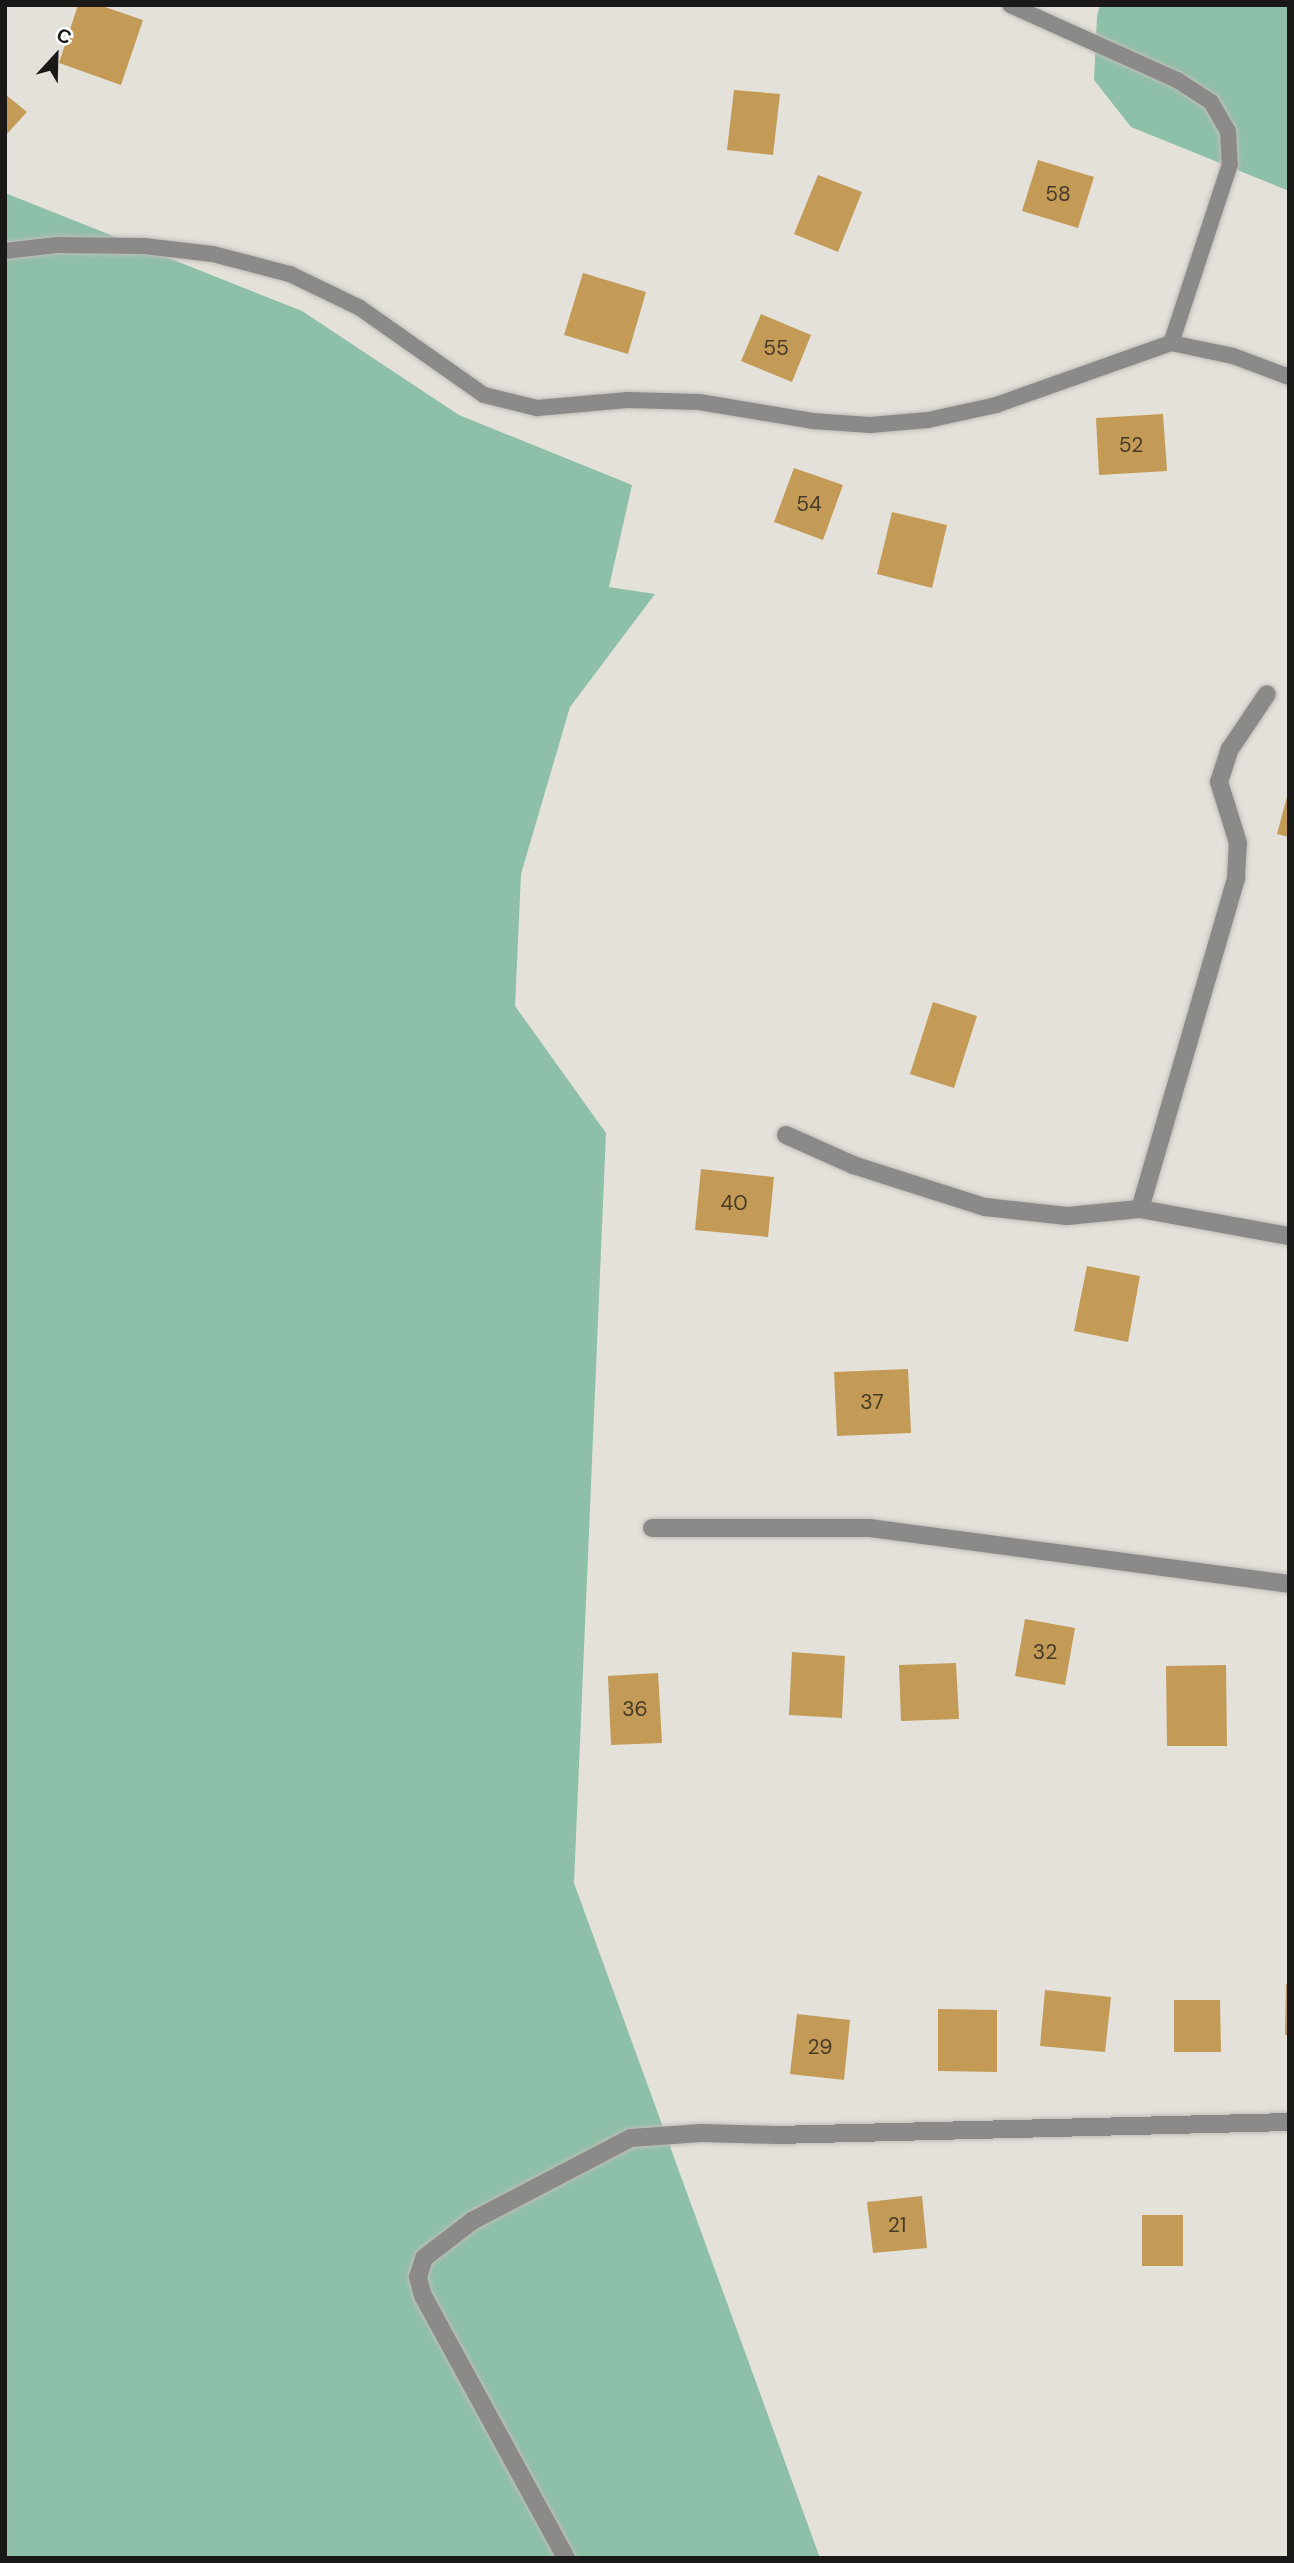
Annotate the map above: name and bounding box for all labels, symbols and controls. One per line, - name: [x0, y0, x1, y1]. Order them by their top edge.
- north arrow: [21, 21, 91, 91]
- text: С: [53, 22, 75, 50]
- house number: 58: [1045, 181, 1071, 207]
- house number: 55: [763, 335, 789, 361]
- house number: 52: [1119, 432, 1143, 458]
- house number: 54: [796, 491, 822, 517]
- house number: 40: [720, 1190, 748, 1216]
- house number: 37: [860, 1389, 884, 1415]
- house number: 32: [1033, 1639, 1057, 1665]
- house number: 36: [622, 1696, 648, 1722]
- house number: 29: [807, 2034, 833, 2060]
- house number: 21: [888, 2212, 906, 2238]

